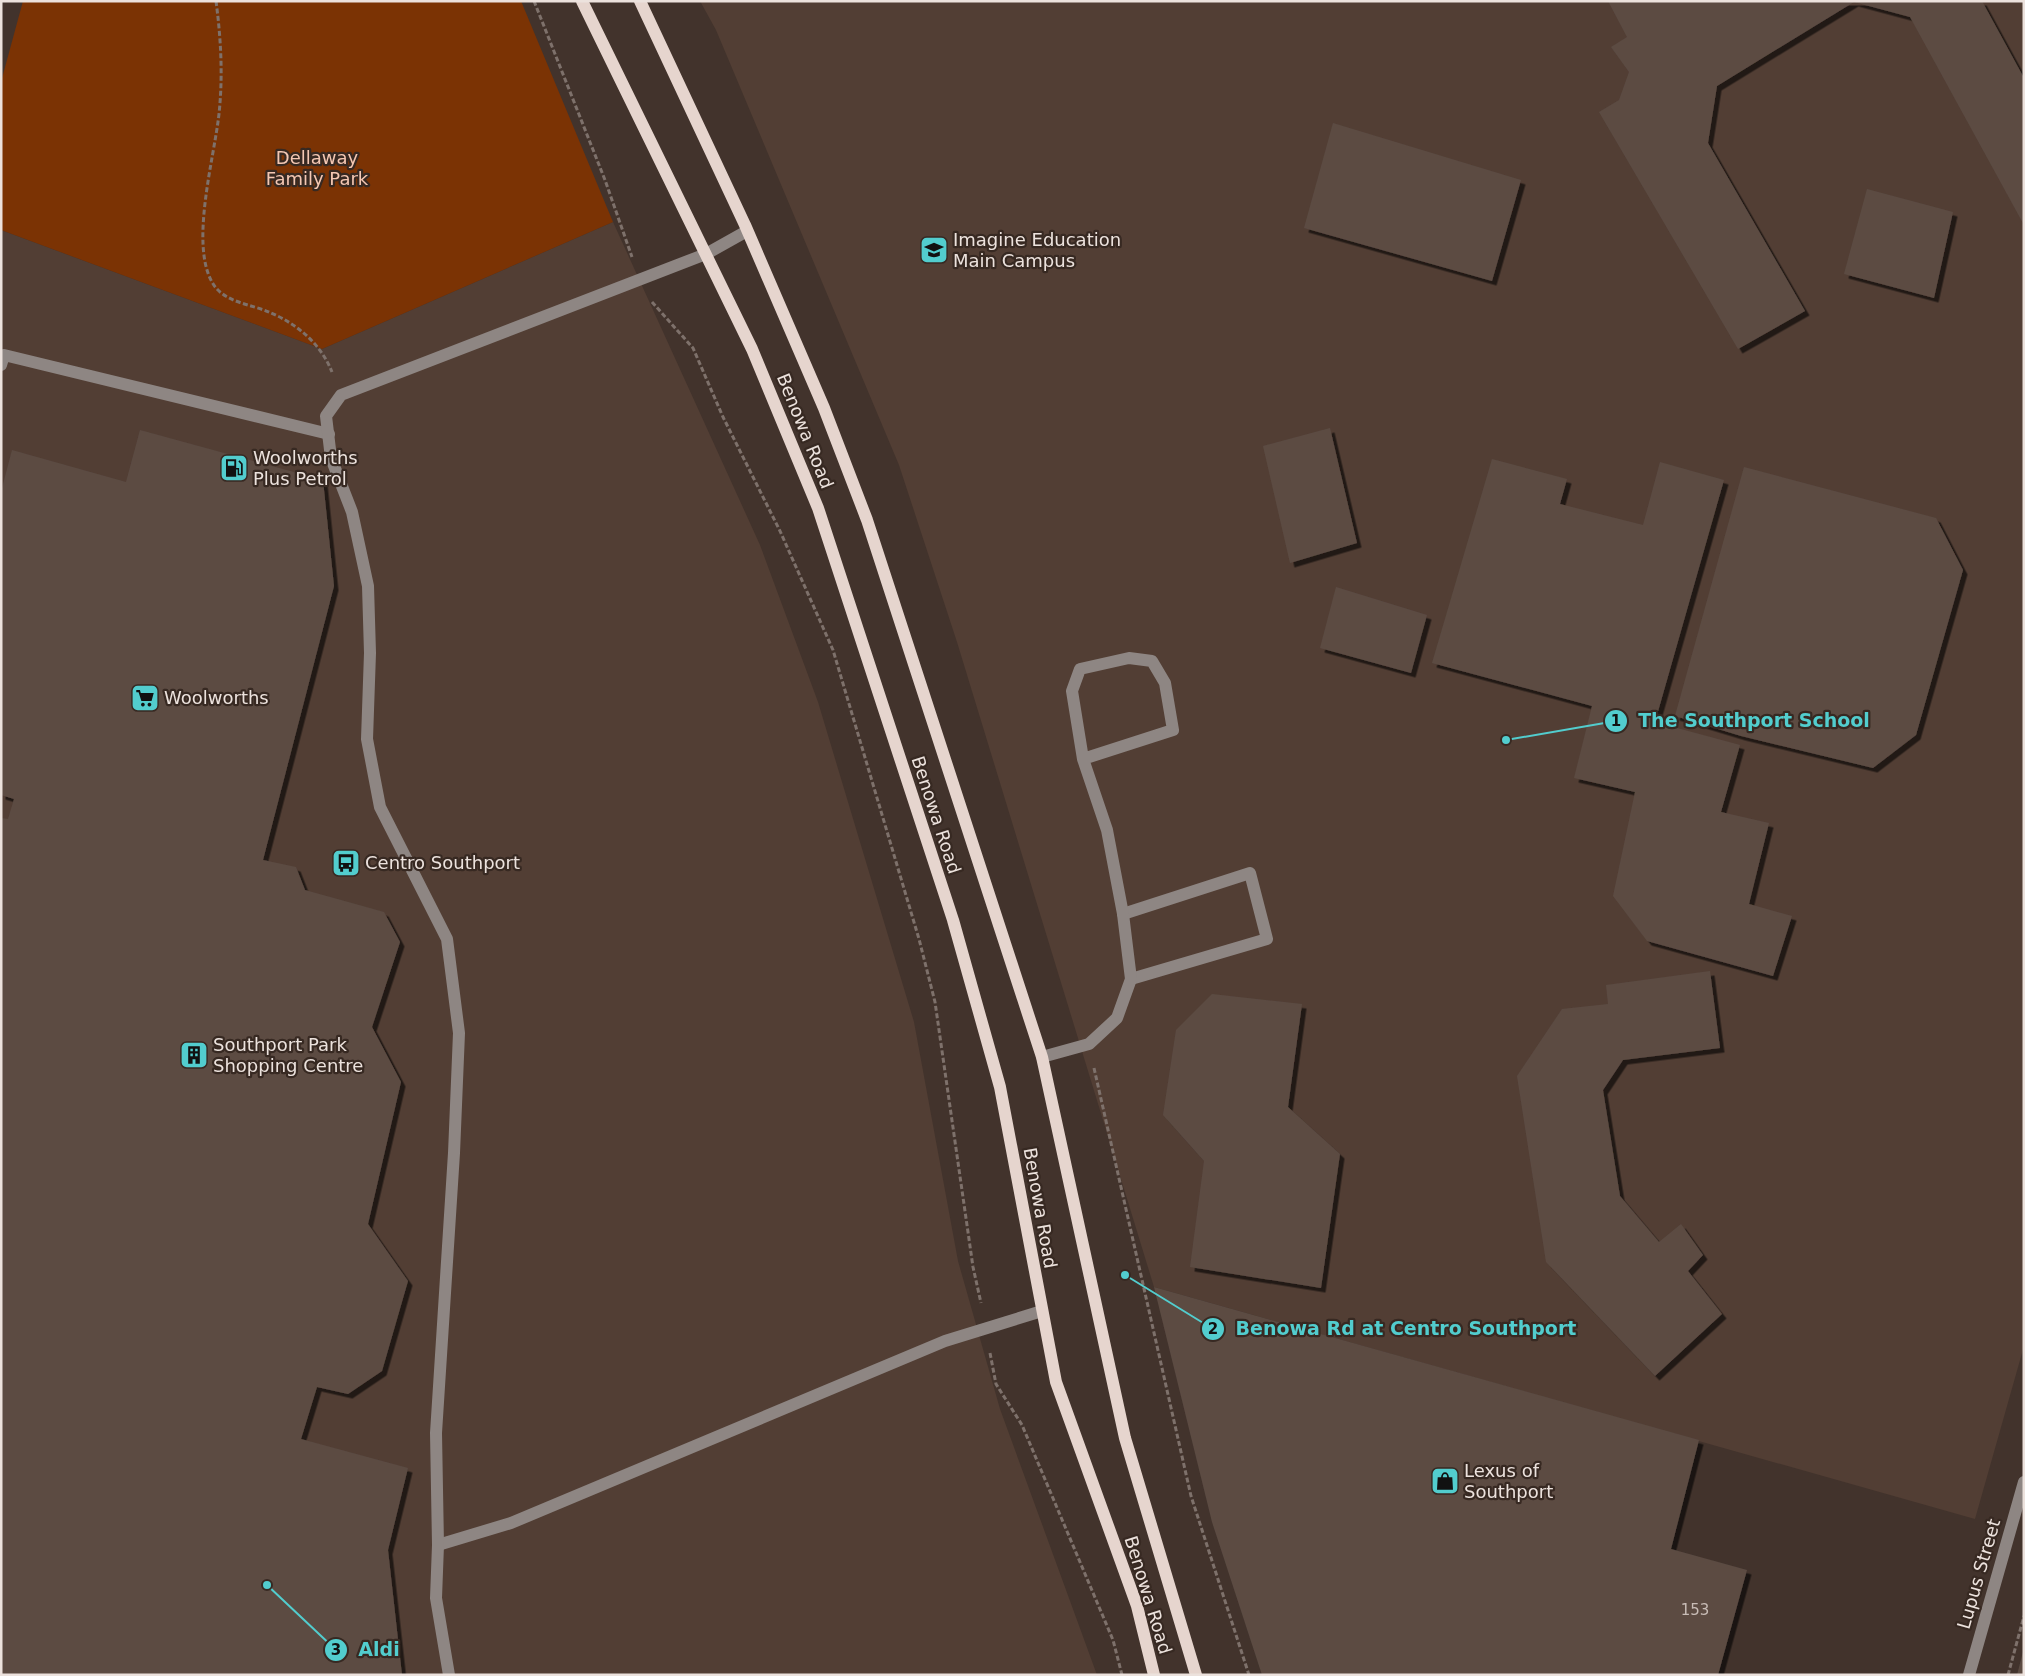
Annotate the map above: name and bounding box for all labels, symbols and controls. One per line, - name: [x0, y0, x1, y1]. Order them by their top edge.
- park label: Dellaway Family Park: [266, 147, 369, 189]
- place label: Imagine Education Main Campus: [953, 229, 1121, 271]
- school or university icon: Imagine Education Main Campus: [919, 235, 949, 265]
- street label: Benowa Road: [773, 370, 838, 492]
- place label: Woolworths Plus Petrol: [253, 447, 358, 489]
- fuel station icon: Woolworths Plus Petrol: [219, 453, 249, 483]
- supermarket icon: Woolworths: [130, 683, 160, 713]
- place label: Woolworths: [164, 687, 269, 708]
- callout: The Southport School: [1603, 704, 1880, 738]
- text: The Southport School: [1638, 709, 1870, 731]
- text: 1: [1611, 712, 1621, 730]
- street label: Benowa Road: [908, 753, 965, 876]
- bus stop icon: Centro Southport: [331, 848, 361, 878]
- place label: Centro Southport: [365, 852, 520, 873]
- place label: Southport Park Shopping Centre: [213, 1034, 363, 1076]
- building icon: Southport Park Shopping Centre: [179, 1040, 209, 1070]
- street label: Benowa Road: [1020, 1146, 1061, 1270]
- callout: Benowa Rd at Centro Southport: [1200, 1312, 1586, 1346]
- text: Benowa Rd at Centro Southport: [1236, 1317, 1576, 1339]
- text: 2: [1208, 1320, 1218, 1338]
- place label: Lexus of Southport: [1464, 1460, 1553, 1502]
- shop icon: Lexus of Southport: [1430, 1466, 1460, 1496]
- street label: Lupus Street: [1953, 1516, 2004, 1631]
- street label: Benowa Road: [1121, 1533, 1176, 1656]
- house number: 153: [1681, 1601, 1709, 1619]
- callout: Aldi: [323, 1633, 410, 1667]
- text: Aldi: [358, 1638, 400, 1660]
- text: 3: [331, 1641, 341, 1659]

